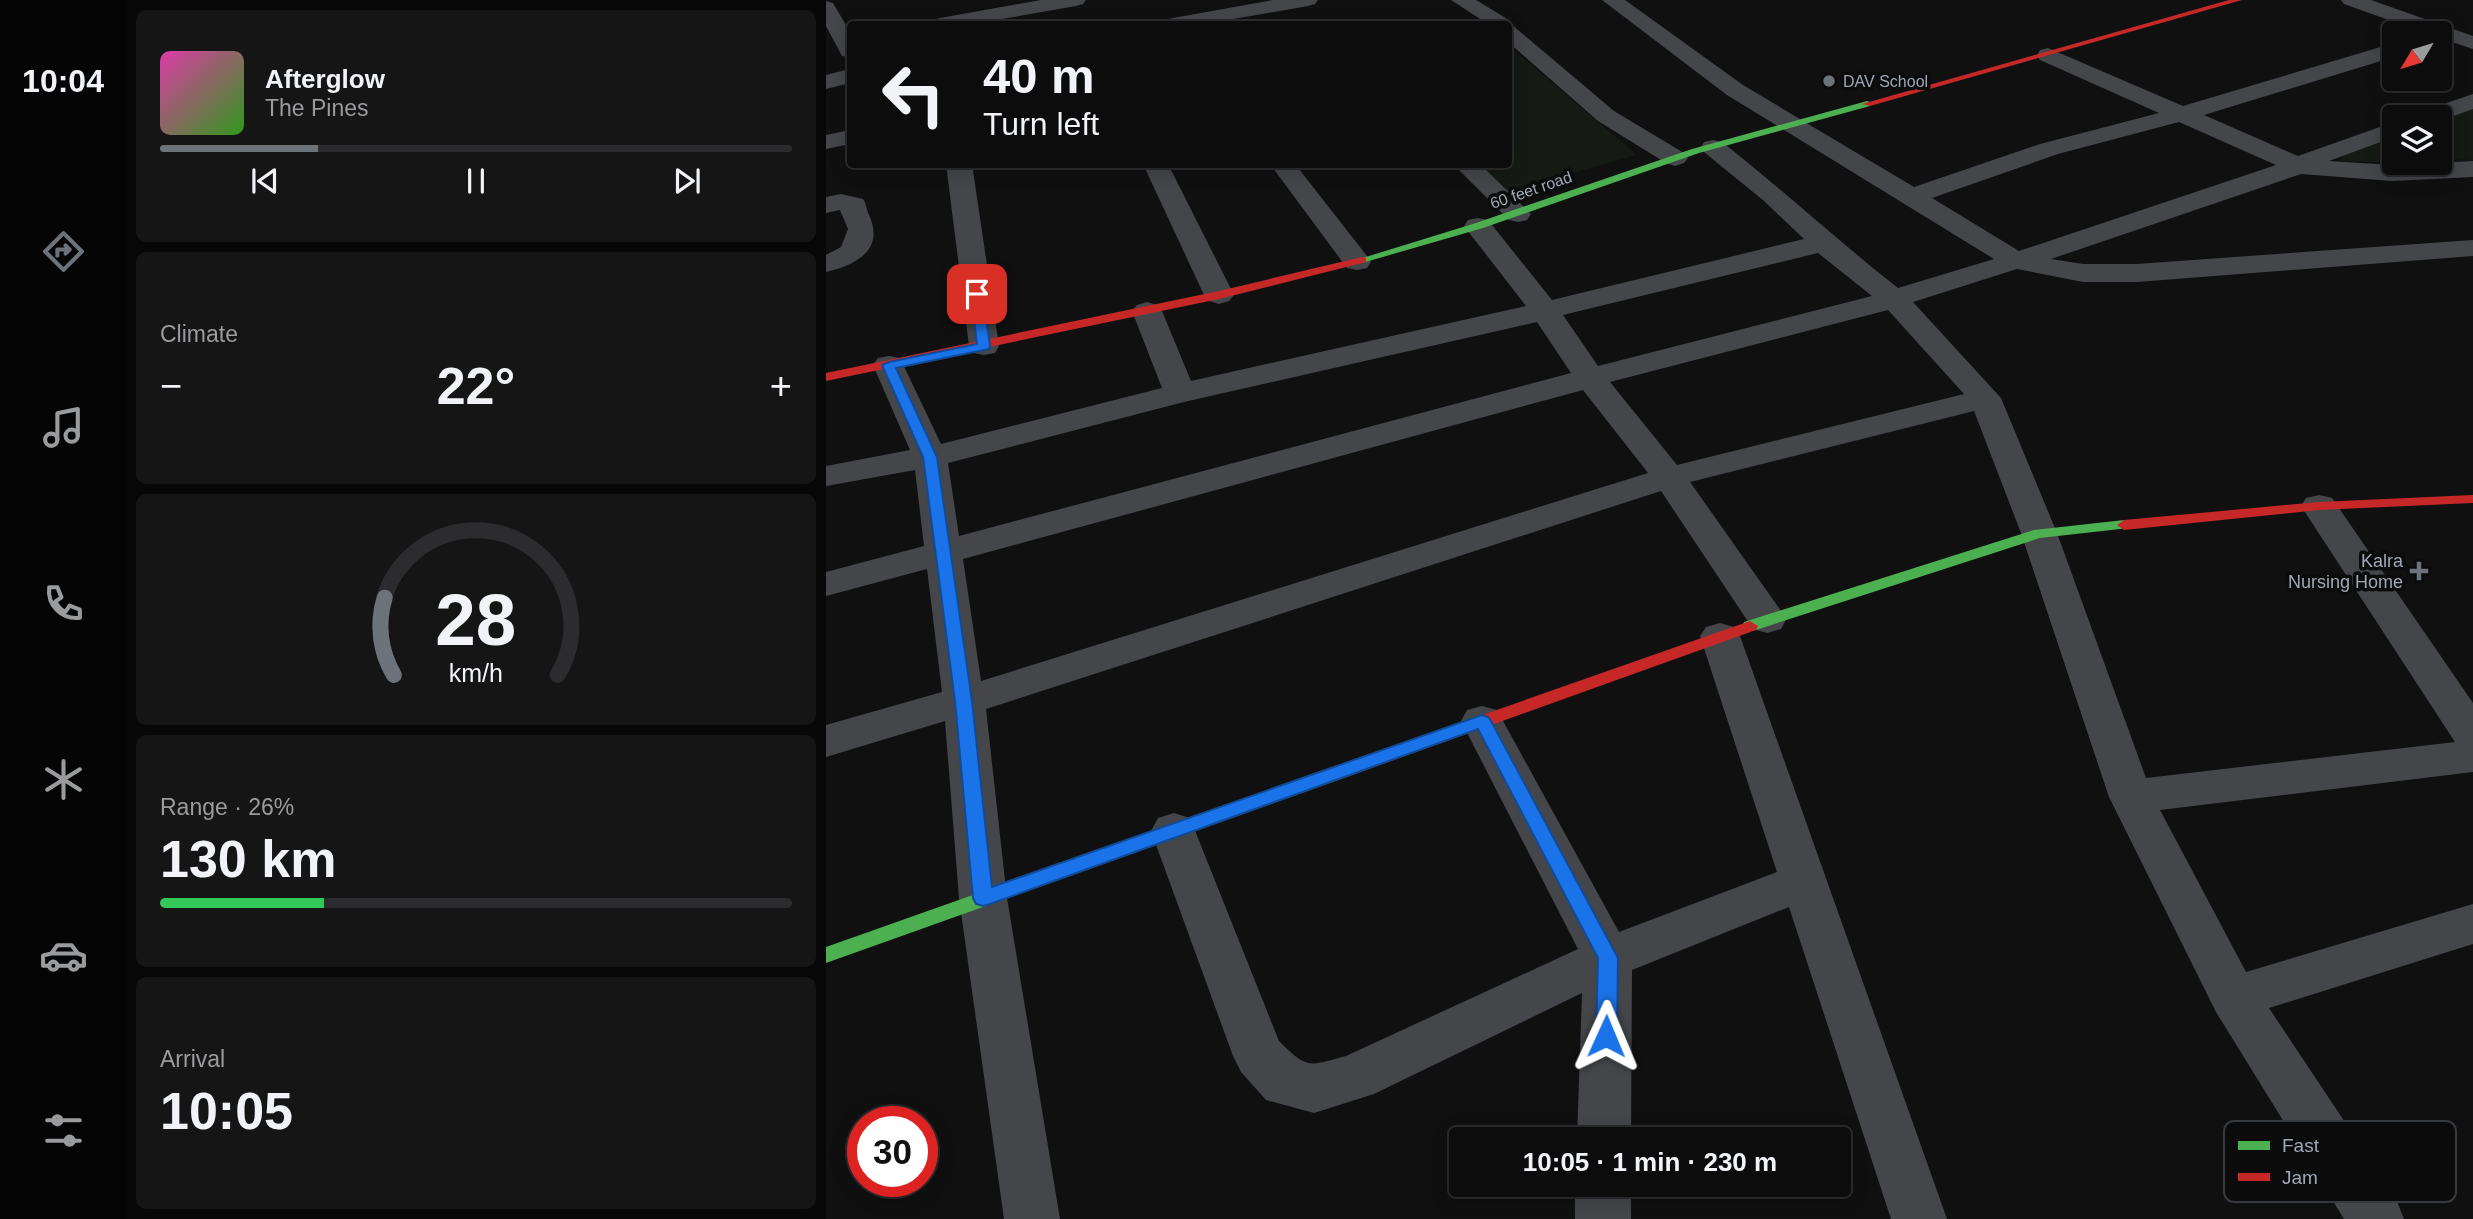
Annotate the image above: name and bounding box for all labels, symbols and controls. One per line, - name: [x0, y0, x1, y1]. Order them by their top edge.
- north arrow: [2382, 21, 2452, 91]
- map controls: [2382, 21, 2452, 175]
- icon: left: [868, 49, 959, 140]
- text: 40 m: [983, 49, 1095, 103]
- text: 10:04: [22, 63, 104, 99]
- text: Afterglow: [265, 64, 385, 94]
- marker: DAV School: [1821, 73, 1837, 89]
- place label: DAV School: [1843, 73, 1928, 90]
- text: The Pines: [265, 95, 369, 121]
- button: layers: [2382, 105, 2452, 175]
- text: Turn left: [983, 106, 1099, 142]
- icon: previous: [246, 162, 284, 200]
- icon: pause: [457, 162, 495, 200]
- icon: next: [668, 162, 706, 200]
- street label: 60 feet road: [1488, 168, 1574, 212]
- icon: directions: [39, 227, 88, 276]
- pin: [947, 264, 1007, 324]
- icon: arrive: [958, 275, 996, 313]
- text: Climate: [160, 321, 238, 347]
- text: 22°: [437, 357, 515, 415]
- text: −: [160, 365, 182, 407]
- text: +: [770, 365, 792, 407]
- icon: music: [39, 403, 88, 452]
- place label: Kalra Nursing Home: [2288, 551, 2404, 592]
- marker: Kalra Nursing Home: [2409, 561, 2429, 581]
- icon: phone: [39, 579, 88, 628]
- text: 28: [436, 580, 516, 661]
- text: km/h: [449, 659, 503, 687]
- icon: climate: [39, 755, 88, 804]
- text: Range · 26%: [160, 794, 294, 820]
- text: 130 km: [160, 830, 336, 888]
- icon: car: [39, 931, 88, 980]
- position arrow: [1569, 999, 1643, 1073]
- text: Arrival: [160, 1046, 225, 1072]
- text: 10:05: [160, 1082, 293, 1140]
- icon: filters: [39, 1106, 88, 1155]
- speed limit sign: 30: [847, 1106, 938, 1197]
- legend: [2224, 1121, 2456, 1202]
- text: Fast: [2282, 1135, 2320, 1156]
- text: 10:05 · 1 min · 230 m: [1523, 1147, 1777, 1177]
- text: Jam: [2282, 1167, 2318, 1188]

